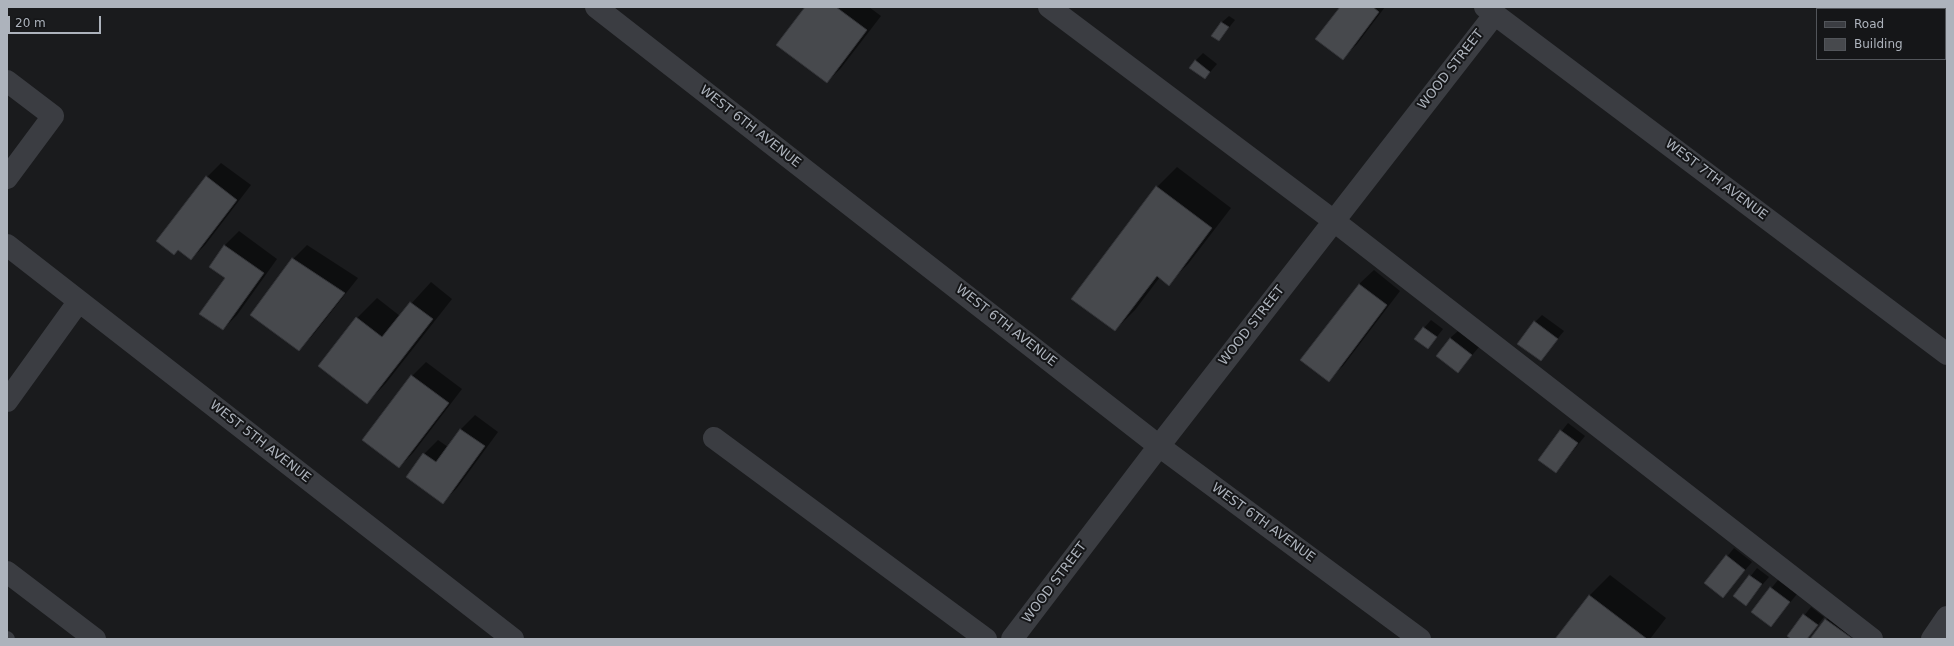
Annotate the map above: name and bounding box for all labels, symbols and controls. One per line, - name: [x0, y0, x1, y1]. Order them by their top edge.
- scale bar: [10, 8, 103, 34]
- legend: [1816, 8, 1946, 60]
- text: 20 m: [15, 16, 46, 30]
- text: Road: [1854, 17, 1884, 31]
- street label: WOOD STREET: [1415, 27, 1487, 113]
- text: Building: [1854, 37, 1903, 51]
- street label: WEST 6TH AVENUE: [696, 83, 804, 171]
- street label: WEST 7TH AVENUE: [1662, 136, 1770, 224]
- street label: WEST 6TH AVENUE: [952, 282, 1060, 370]
- street label: WOOD STREET: [1216, 283, 1288, 369]
- street label: WEST 5TH AVENUE: [206, 398, 314, 486]
- street label: WEST 6TH AVENUE: [1208, 480, 1318, 566]
- street label: WOOD STREET: [1020, 540, 1090, 626]

